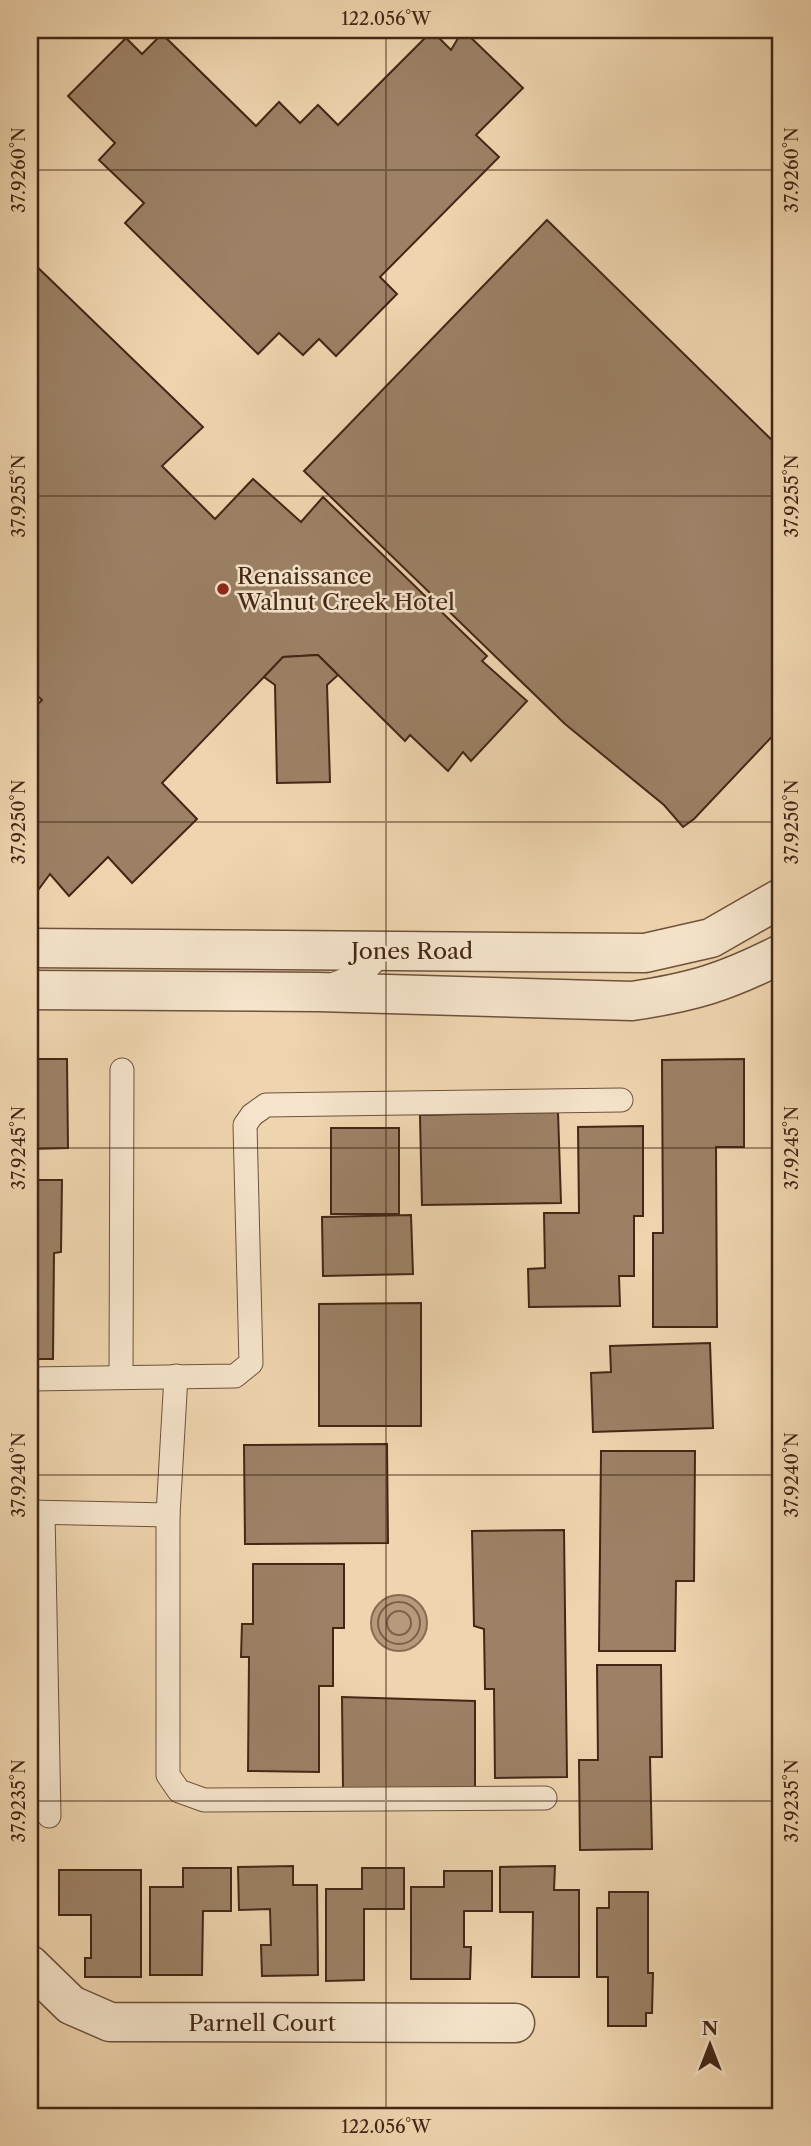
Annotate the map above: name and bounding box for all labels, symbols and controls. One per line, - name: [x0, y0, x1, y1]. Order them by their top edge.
- text: 122.056°W: [341, 8, 432, 30]
- text: 37.9260°N: [8, 127, 30, 213]
- text: 37.9260°N: [781, 127, 803, 213]
- text: 37.9255°N: [8, 454, 30, 538]
- text: 37.9255°N: [781, 454, 803, 538]
- place label: Renaissance Walnut Creek Hotel: [236, 562, 455, 616]
- marker: Renaissance Walnut Creek Hotel: [215, 581, 231, 597]
- text: 37.9250°N: [8, 779, 30, 864]
- text: 37.9250°N: [781, 779, 803, 864]
- street label: Jones Road: [348, 937, 473, 965]
- text: 37.9245°N: [8, 1106, 30, 1190]
- text: 37.9245°N: [781, 1106, 803, 1190]
- text: 37.9240°N: [8, 1432, 30, 1518]
- text: 37.9240°N: [781, 1432, 803, 1518]
- text: 37.9235°N: [8, 1759, 30, 1843]
- text: 37.9235°N: [781, 1759, 803, 1843]
- street label: Parnell Court: [188, 2009, 336, 2037]
- north arrow: [674, 2010, 744, 2080]
- text: N: [702, 2017, 718, 2040]
- text: 122.056°W: [341, 2116, 432, 2138]

